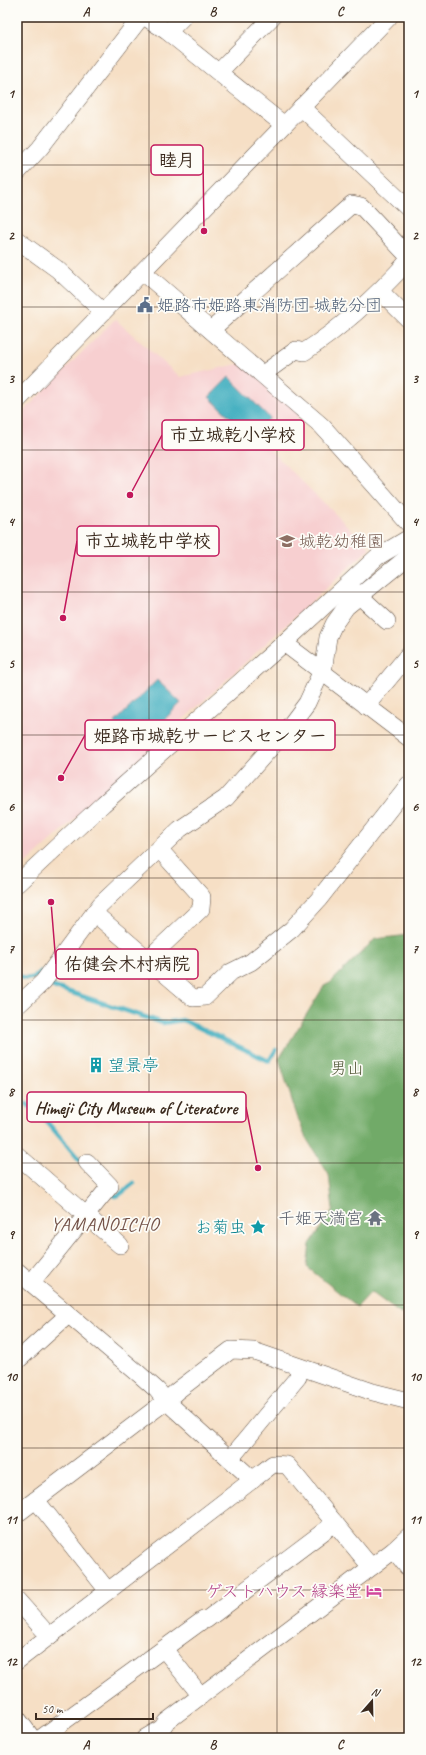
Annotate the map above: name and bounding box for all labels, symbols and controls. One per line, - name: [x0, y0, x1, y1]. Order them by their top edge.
- text: A: [83, 4, 91, 20]
- text: B: [210, 4, 218, 20]
- text: C: [337, 4, 345, 20]
- text: 1: [8, 86, 16, 102]
- text: 1: [412, 86, 420, 102]
- callout: 睦月: [151, 145, 203, 175]
- text: 睦月: [159, 149, 195, 171]
- text: 2: [8, 228, 15, 244]
- text: 2: [412, 228, 419, 244]
- place label: 姫路市姫路東消防団 城乾分団: [157, 295, 382, 316]
- public building icon: 姫路市姫路東消防団 城乾分団: [136, 296, 154, 314]
- text: 3: [8, 371, 15, 387]
- text: 3: [412, 371, 419, 387]
- callout: 市立城乾小学校: [162, 420, 304, 450]
- text: 市立城乾小学校: [170, 424, 296, 446]
- text: 4: [8, 514, 16, 530]
- text: 4: [412, 514, 420, 530]
- callout: 市立城乾中学校: [77, 526, 219, 556]
- text: 市立城乾中学校: [85, 530, 211, 552]
- place label: 城乾幼稚園: [299, 531, 384, 552]
- school or university icon: 城乾幼稚園: [278, 532, 296, 550]
- text: 5: [8, 656, 15, 672]
- text: 5: [412, 656, 419, 672]
- callout: 姫路市城乾サービスセンター: [85, 720, 335, 750]
- text: 姫路市城乾サービスセンター: [93, 725, 327, 747]
- text: 6: [8, 799, 15, 815]
- text: 6: [412, 799, 419, 815]
- text: 7: [8, 941, 15, 957]
- text: 7: [412, 941, 419, 957]
- callout: 佑健会木村病院: [56, 949, 198, 979]
- text: 佑健会木村病院: [64, 953, 190, 975]
- place label: 望景亭: [108, 1055, 159, 1076]
- building icon: 望景亭: [87, 1056, 105, 1074]
- park label: 男山: [330, 1058, 364, 1079]
- text: 8: [8, 1084, 16, 1100]
- text: 8: [412, 1084, 420, 1100]
- callout: Himeji City Museum of Literature: [27, 1092, 246, 1122]
- text: Himeji City Museum of Literature: [35, 1097, 239, 1119]
- place label: 千姫天満宮: [278, 1208, 363, 1229]
- temple icon: 千姫天満宮: [366, 1209, 384, 1227]
- district label: YAMANOICHO: [51, 1212, 161, 1236]
- place label: お菊虫: [195, 1217, 246, 1238]
- place icon: お菊虫: [249, 1218, 267, 1236]
- text: 9: [8, 1227, 15, 1243]
- text: 9: [412, 1227, 419, 1243]
- text: 10: [5, 1369, 18, 1385]
- text: 10: [409, 1369, 422, 1385]
- text: 11: [5, 1512, 19, 1528]
- text: 11: [409, 1512, 423, 1528]
- place label: ゲストハウス 縁楽堂: [206, 1581, 362, 1602]
- hotel icon: ゲストハウス 縁楽堂: [365, 1582, 383, 1600]
- text: 12: [5, 1654, 18, 1670]
- text: 12: [409, 1654, 422, 1670]
- north arrow: [352, 1681, 392, 1721]
- text: N: [370, 1684, 383, 1700]
- scale bar: [36, 1695, 153, 1721]
- text: 50 m: [42, 1701, 64, 1717]
- text: A: [83, 1737, 91, 1753]
- text: B: [210, 1737, 218, 1753]
- text: C: [337, 1737, 345, 1753]

